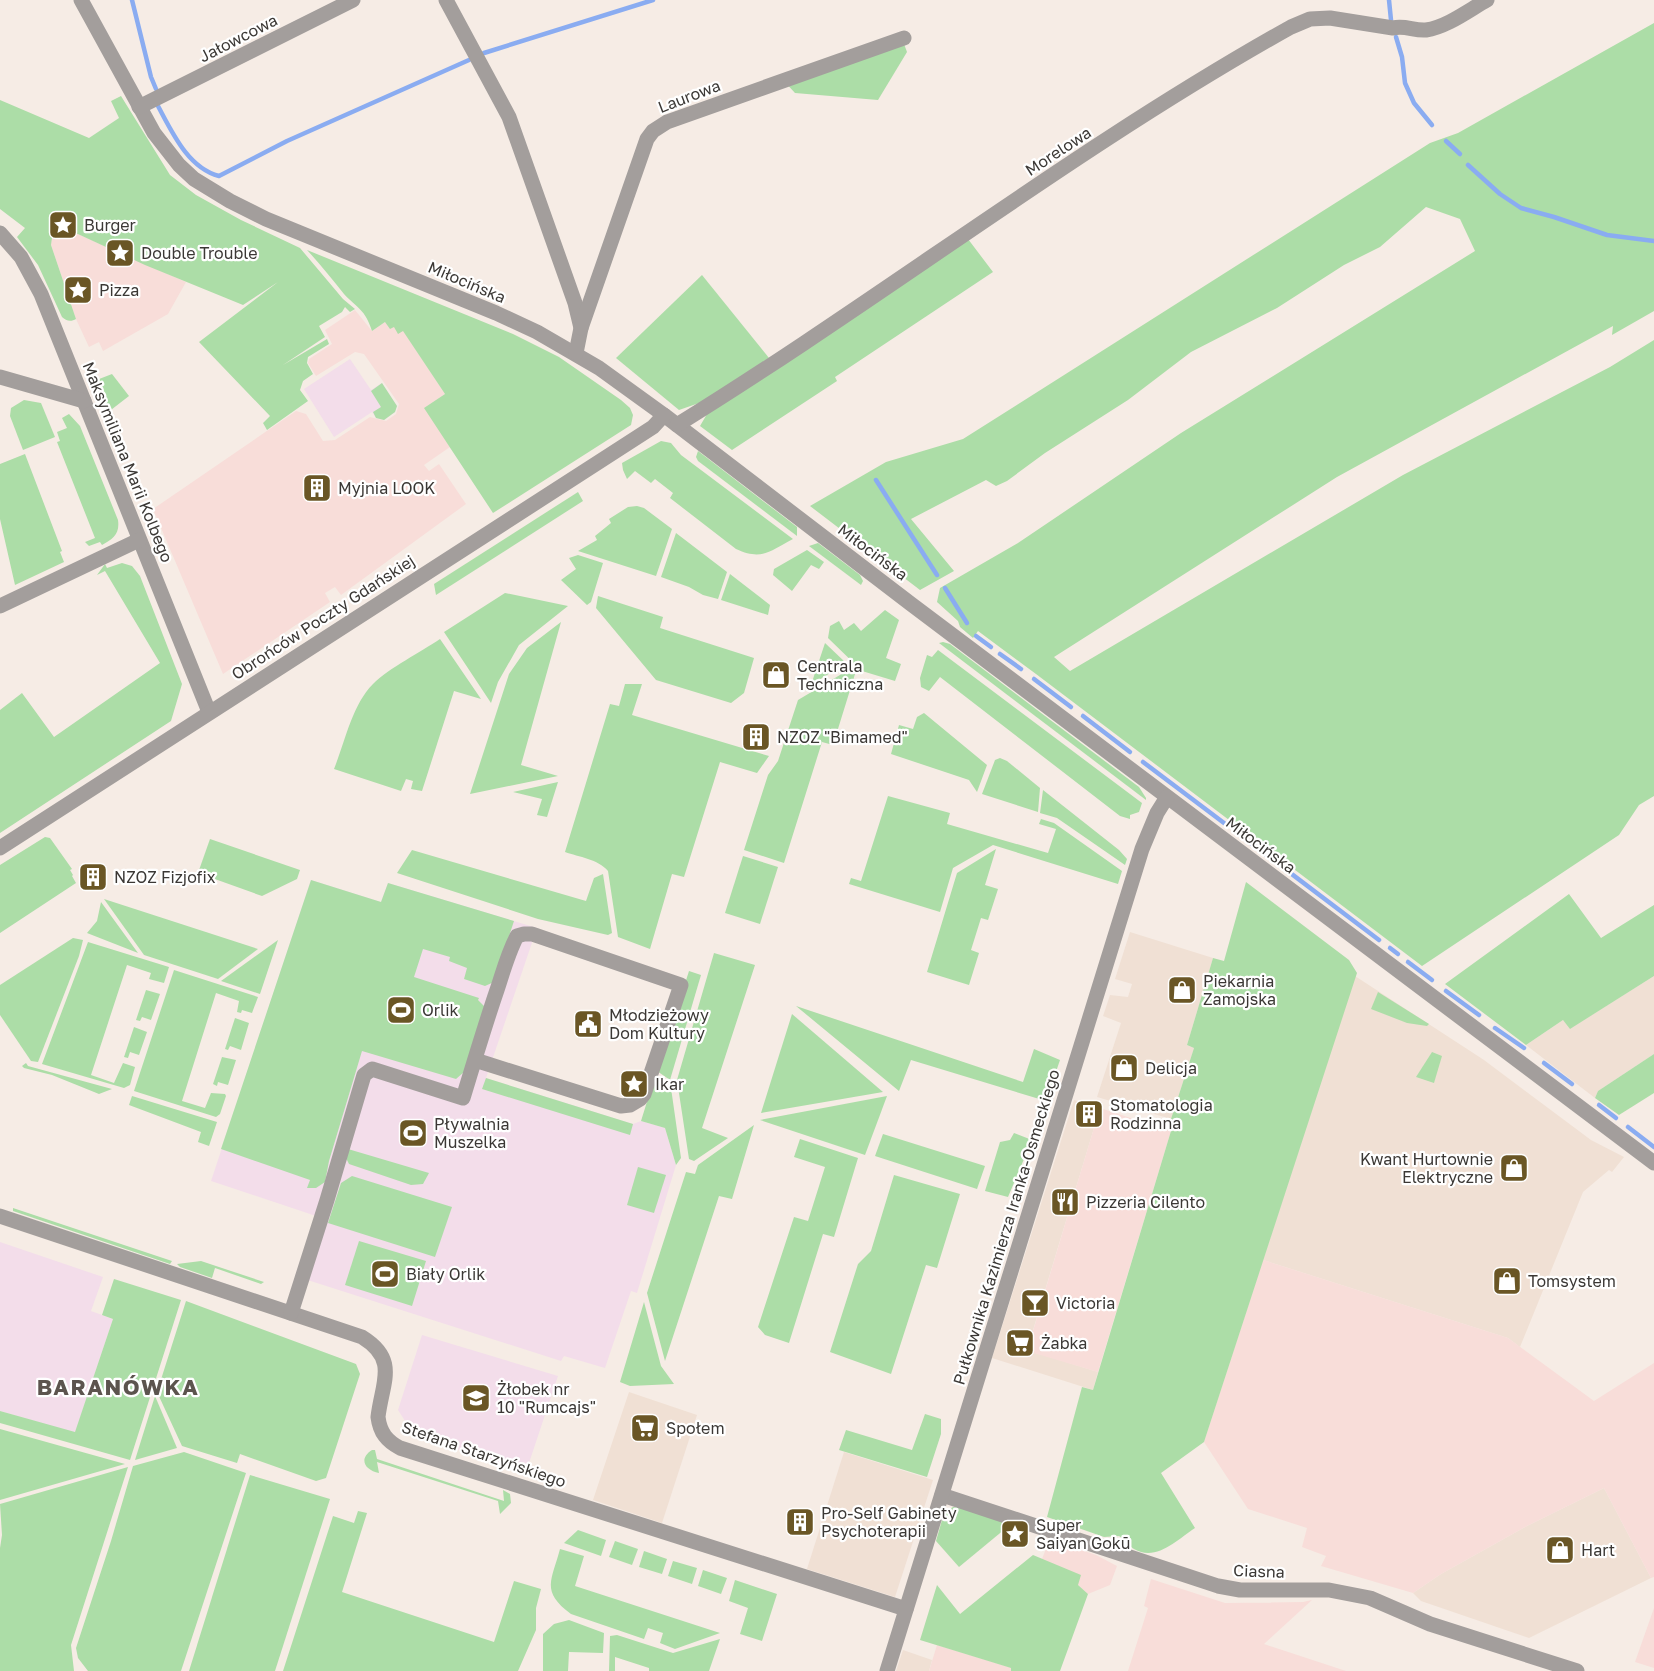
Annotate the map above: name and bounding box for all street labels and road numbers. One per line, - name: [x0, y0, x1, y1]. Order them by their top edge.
- street label: Jałowcowa: [195, 10, 281, 66]
- street label: Laurowa: [655, 75, 723, 117]
- street label: Morelowa: [1021, 122, 1095, 180]
- street label: Miłocińska: [425, 257, 509, 307]
- street label: Maksymiliana Marii Kolbego: [79, 359, 177, 565]
- street label: Miłocińska: [834, 519, 912, 585]
- street label: Obrońców Poczty Gdańskiej: [228, 550, 418, 684]
- street label: Miłocińska: [1222, 812, 1300, 878]
- street label: Pułkownika Kazimierza Iranka-Osmeckiego: [948, 1067, 1064, 1387]
- street label: Stefana Starzyńskiego: [399, 1416, 569, 1492]
- street label: Ciasna: [1233, 1560, 1285, 1582]

